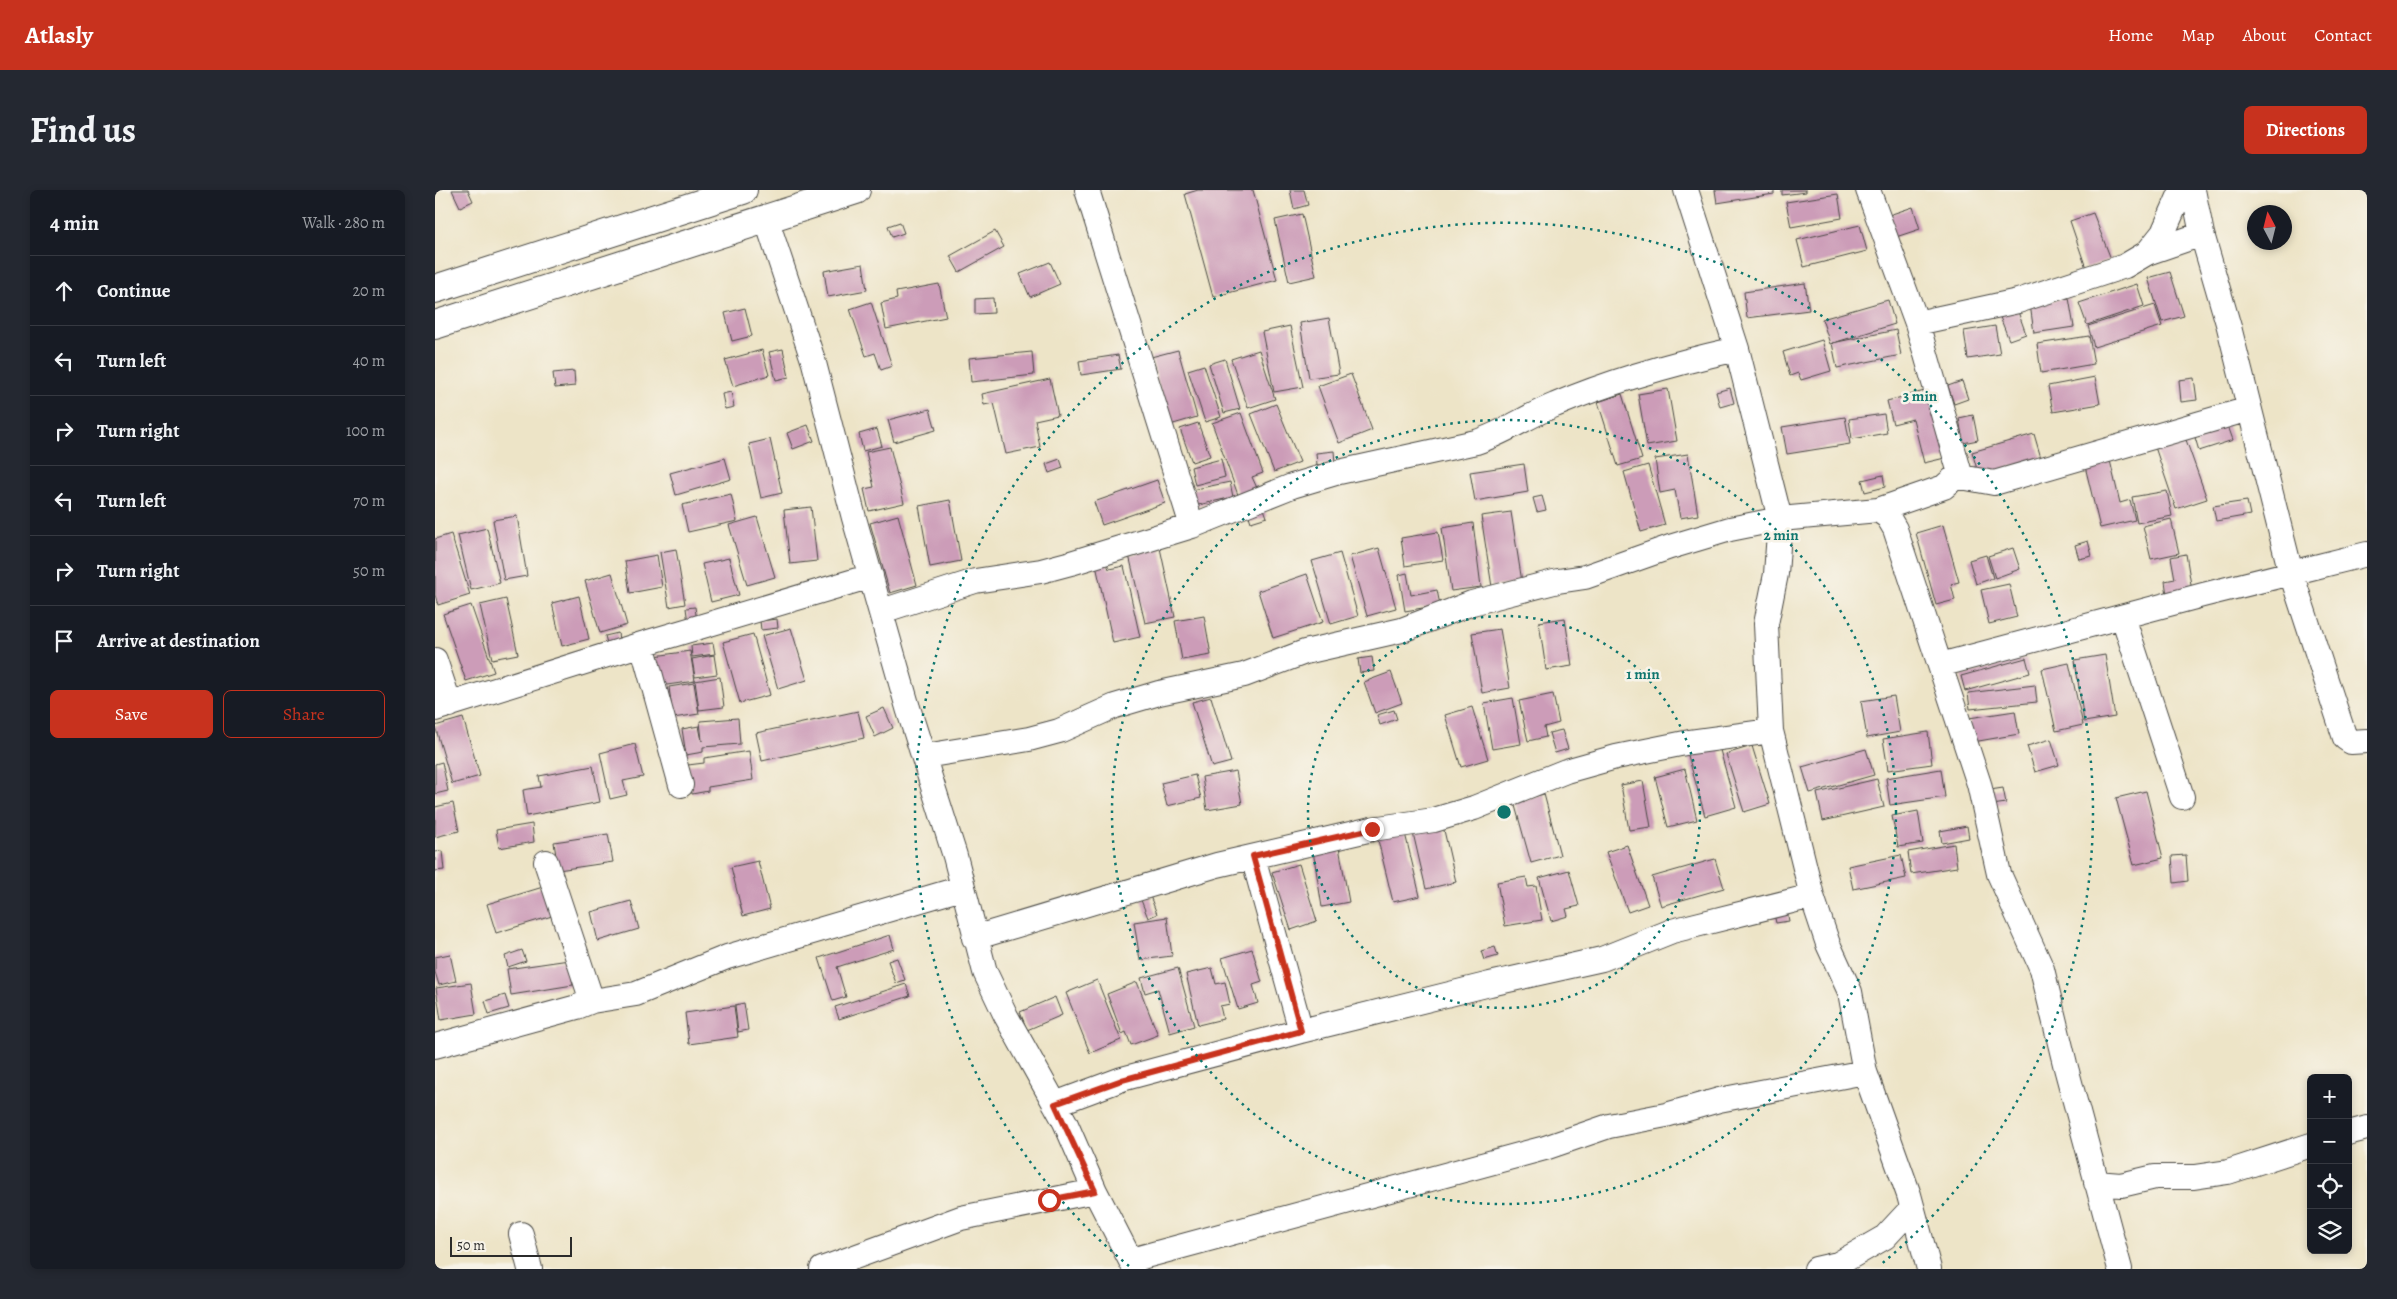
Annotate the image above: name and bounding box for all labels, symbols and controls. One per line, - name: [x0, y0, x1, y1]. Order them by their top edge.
- text: Atlasly: [25, 19, 93, 51]
- text: Home: [2108, 23, 2153, 47]
- text: Map: [2181, 23, 2214, 47]
- text: About: [2242, 23, 2286, 47]
- text: Contact: [2314, 23, 2372, 47]
- text: Find us: [30, 106, 136, 154]
- button: Directions: [2244, 106, 2367, 154]
- north arrow: [2247, 205, 2292, 250]
- text: 4 min: [50, 209, 99, 237]
- text: Walk · 280 m: [302, 212, 385, 234]
- icon: ahead: [50, 277, 78, 305]
- text: Continue: [97, 278, 171, 304]
- text: 20 m: [352, 280, 385, 302]
- icon: left: [50, 347, 78, 375]
- text: Turn left: [97, 348, 166, 374]
- text: 40 m: [353, 350, 385, 372]
- text: 3 min: [1903, 386, 1938, 406]
- icon: right: [50, 417, 78, 445]
- text: Turn right: [97, 418, 179, 444]
- text: 100 m: [346, 420, 385, 442]
- icon: left: [50, 487, 78, 515]
- text: Turn left: [97, 488, 166, 514]
- text: 70 m: [353, 490, 385, 512]
- text: 2 min: [1763, 525, 1799, 545]
- icon: right: [50, 557, 78, 585]
- text: Turn right: [97, 558, 179, 584]
- text: 50 m: [353, 560, 385, 582]
- icon: arrive: [50, 627, 78, 655]
- text: Arrive at destination: [97, 628, 260, 654]
- text: 1 min: [1626, 664, 1660, 684]
- button: Save: [50, 690, 213, 738]
- button: Share: [223, 690, 385, 738]
- centre of rings: [1495, 803, 1513, 821]
- route end: [1361, 818, 1384, 841]
- map controls: [2307, 1074, 2352, 1254]
- button: +: [2307, 1074, 2352, 1119]
- button: −: [2307, 1119, 2352, 1164]
- button: locate: [2307, 1164, 2352, 1209]
- route start: [1038, 1189, 1061, 1212]
- button: layers: [2307, 1209, 2352, 1254]
- scale bar: [450, 1234, 573, 1257]
- text: 50 m: [457, 1236, 485, 1255]

